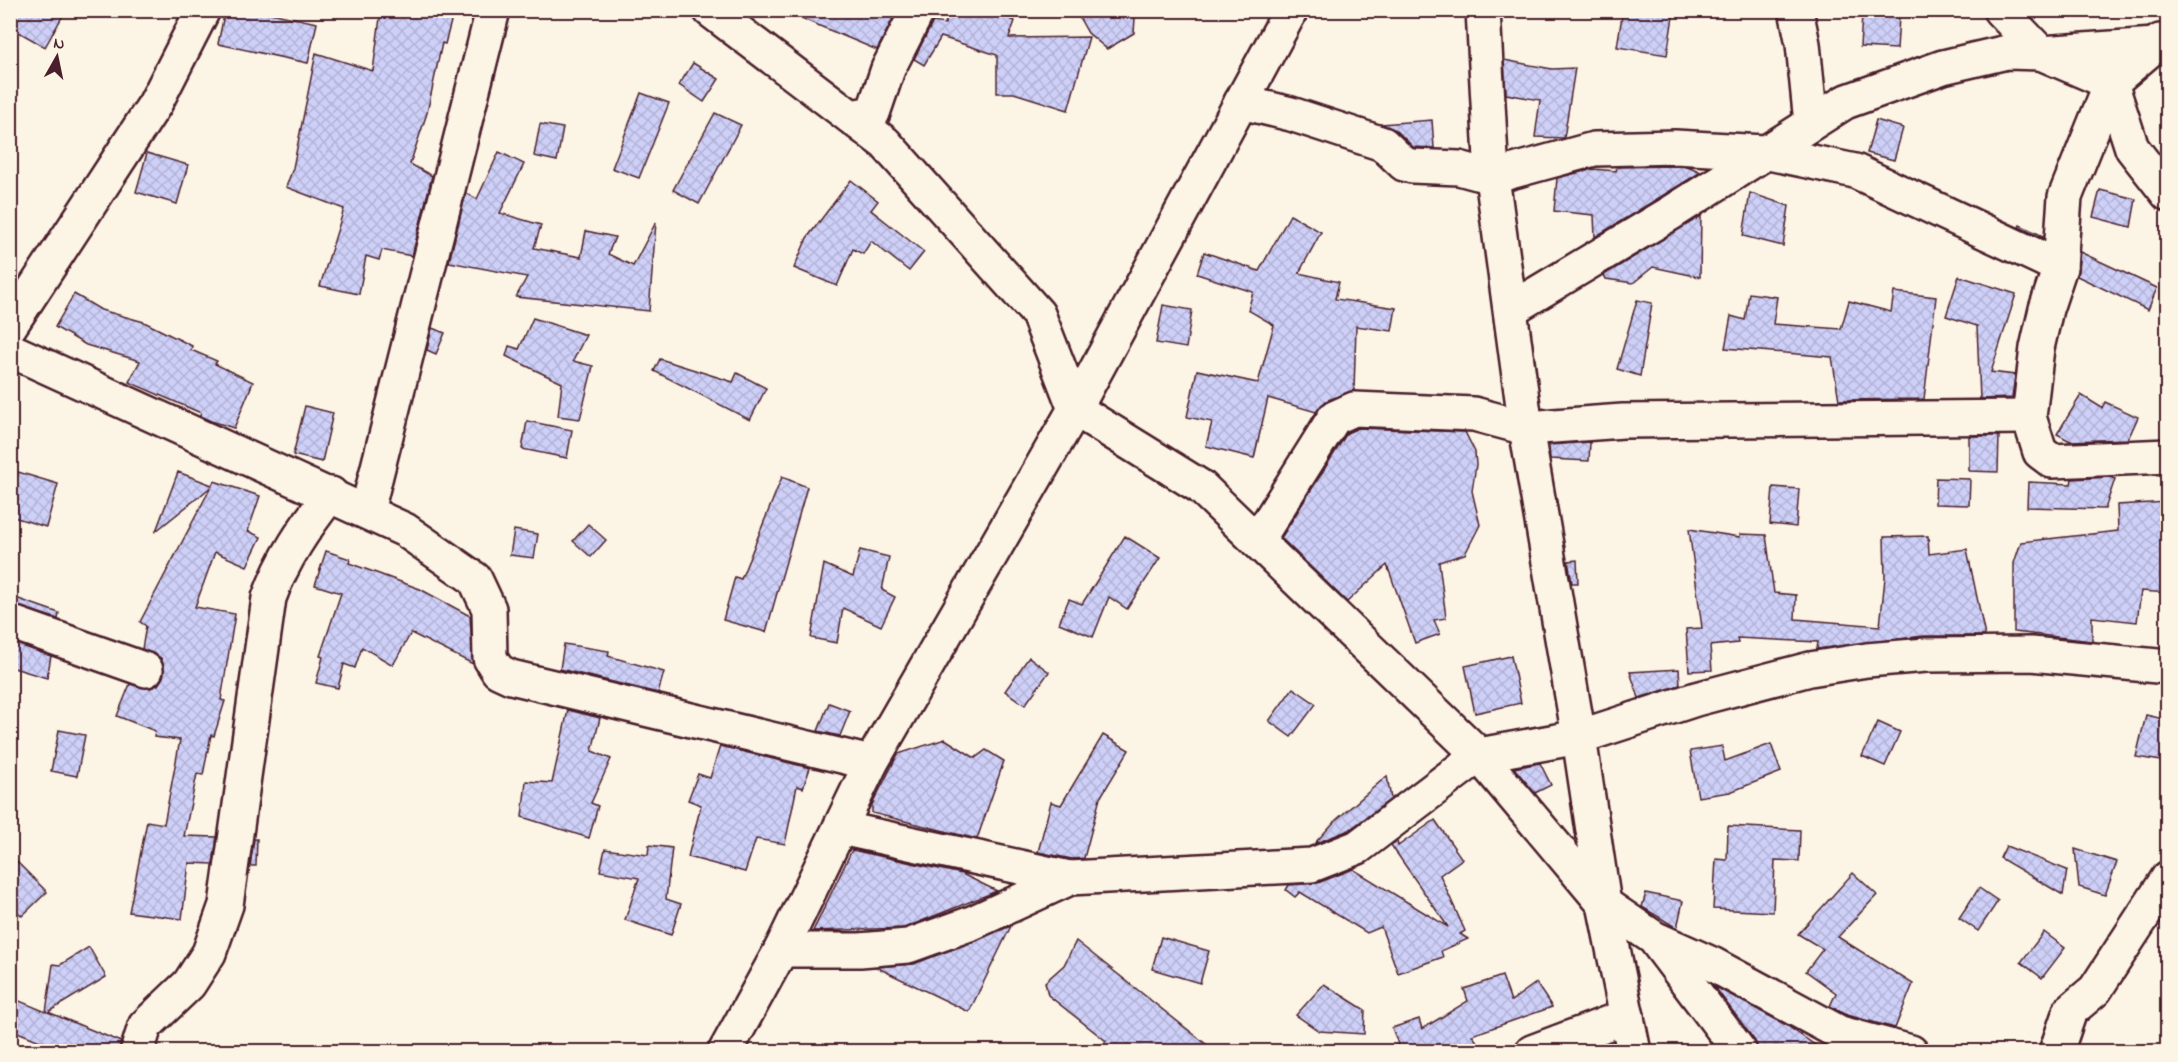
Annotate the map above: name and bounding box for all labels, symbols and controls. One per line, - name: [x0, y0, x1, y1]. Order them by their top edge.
- north arrow: [27, 27, 87, 87]
- text: N: [52, 31, 66, 57]

